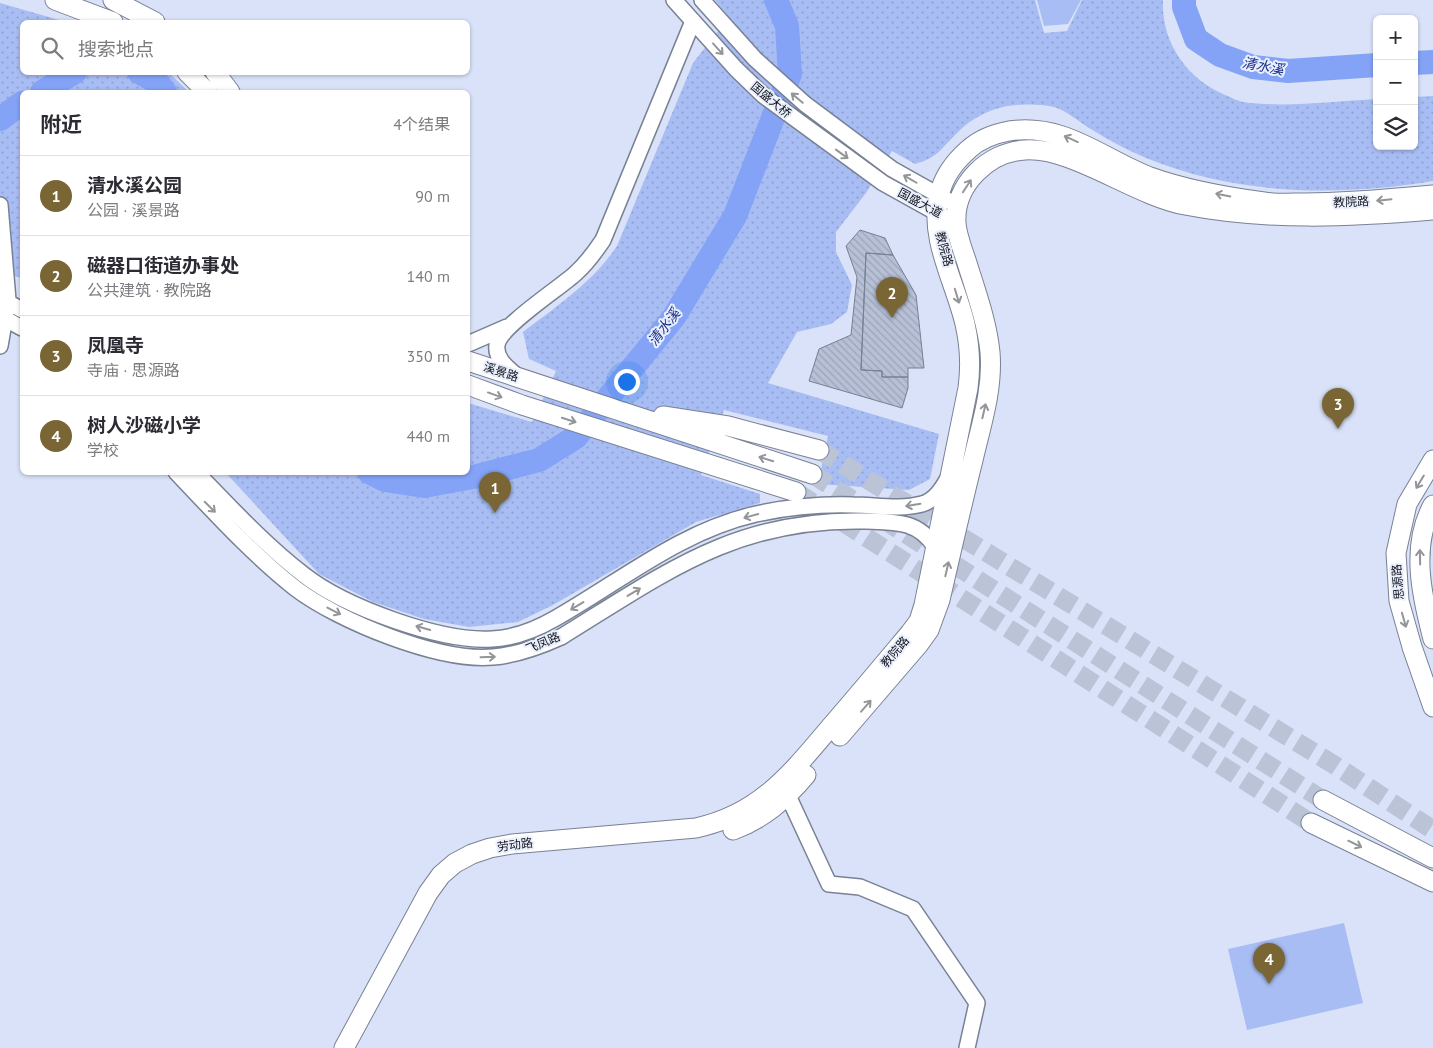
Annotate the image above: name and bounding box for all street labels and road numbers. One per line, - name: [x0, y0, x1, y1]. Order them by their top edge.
- street label: 国盛大桥: [748, 78, 795, 121]
- street label: 国盛大道: [896, 185, 945, 220]
- street label: 教院路: [1333, 193, 1369, 210]
- street label: 教院路: [933, 230, 956, 268]
- street label: 溪景路: [482, 359, 521, 384]
- street label: 思源路: [1388, 563, 1407, 601]
- street label: 飞凤路: [523, 629, 562, 656]
- street label: 教院路: [877, 633, 912, 670]
- street label: 劳动路: [496, 835, 534, 854]

